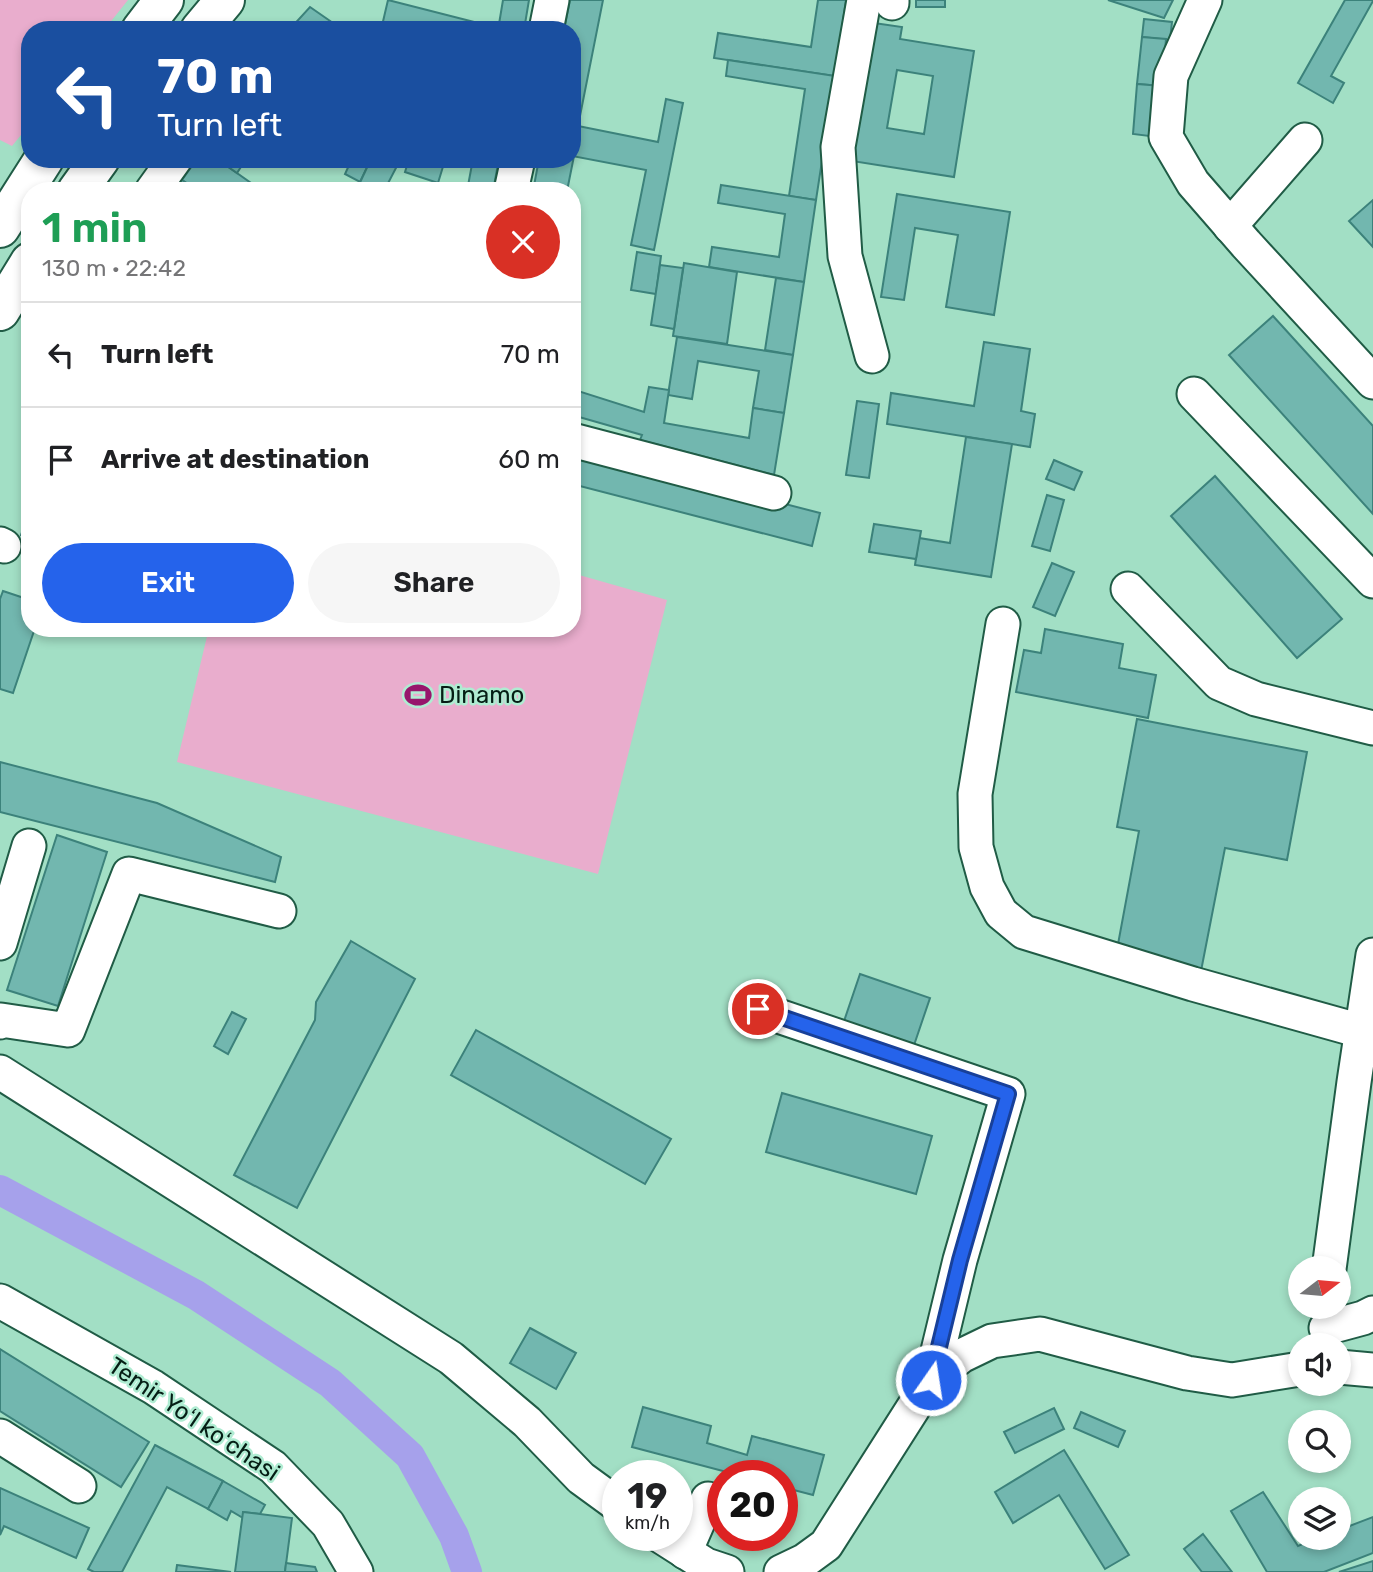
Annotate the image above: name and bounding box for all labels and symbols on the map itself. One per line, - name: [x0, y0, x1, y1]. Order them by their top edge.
- sports icon: Dinamo: [403, 680, 433, 710]
- place label: Dinamo: [439, 681, 524, 709]
- pin: [728, 979, 788, 1039]
- north arrow: [1288, 1256, 1351, 1320]
- position arrow: [894, 1343, 968, 1417]
- street label: Temir Yoʻl koʻchasi: [103, 1351, 285, 1487]
- speed limit sign: 20: [707, 1460, 798, 1551]

